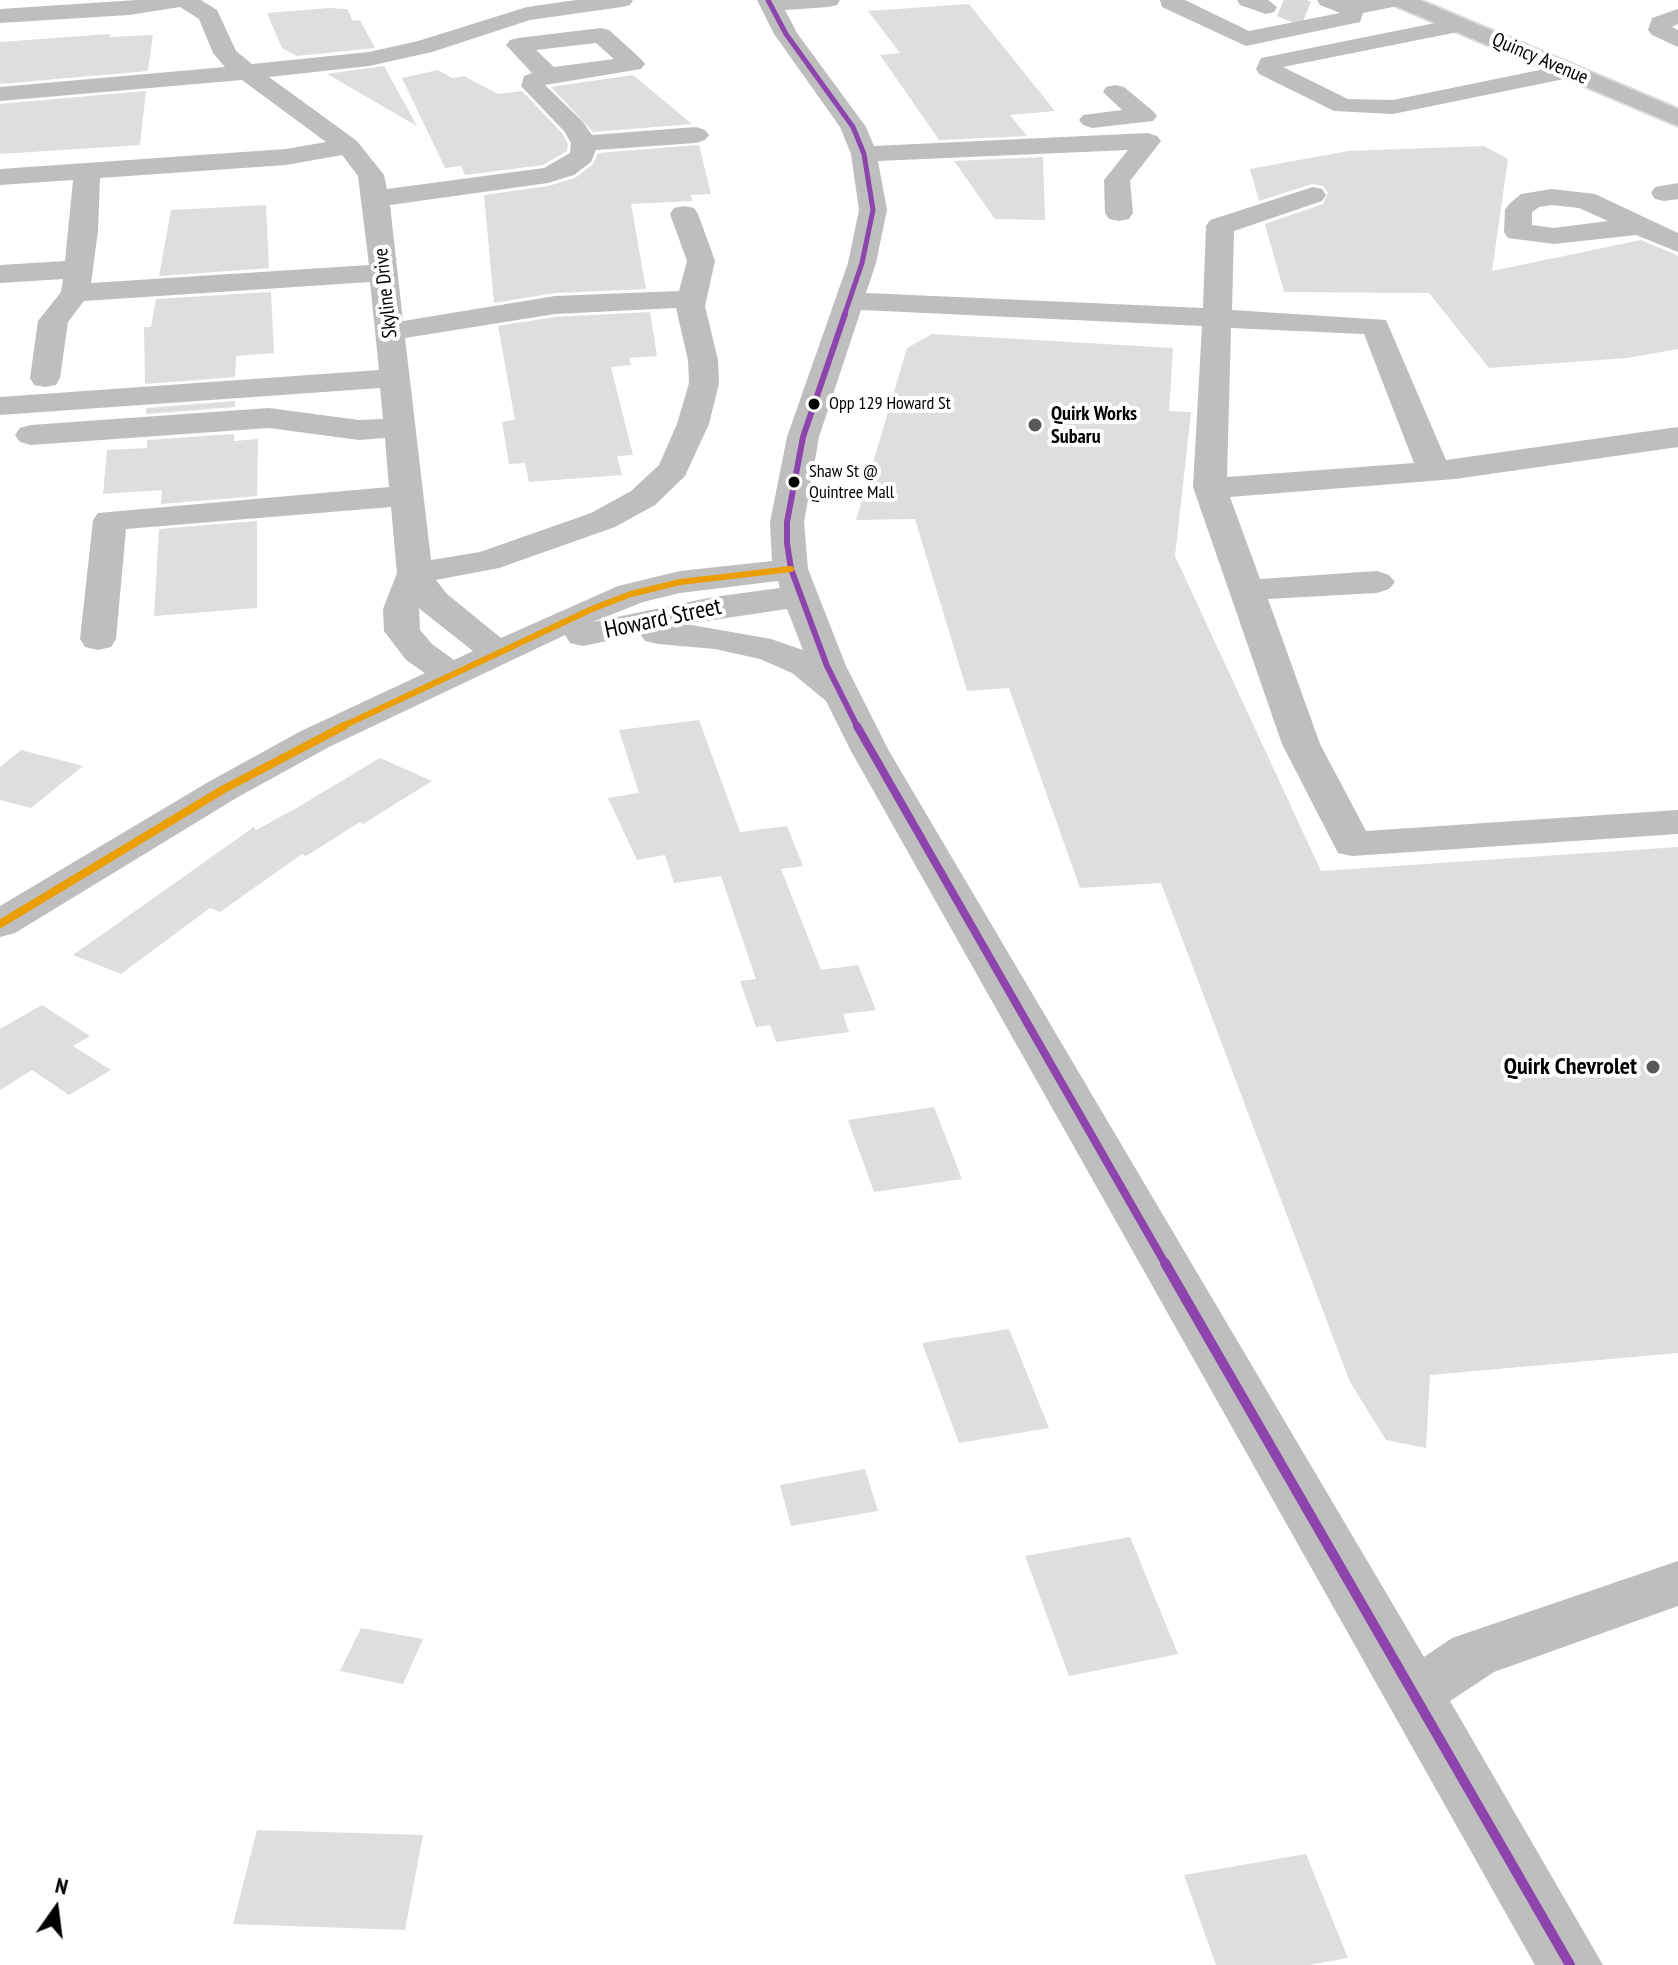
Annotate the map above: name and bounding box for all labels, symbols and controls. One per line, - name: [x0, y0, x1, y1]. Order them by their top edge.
- street label: Quincy Avenue: [1488, 28, 1592, 90]
- street label: Skyline Drive: [369, 247, 403, 339]
- place label: Opp 129 Howard St: [829, 393, 951, 415]
- marker: Opp 129 Howard St: [806, 396, 822, 412]
- place label: Quirk Works Subaru: [1051, 402, 1137, 449]
- marker: Quirk Works Subaru: [1026, 416, 1044, 434]
- place label: Shaw St @ Quintree Mall: [809, 461, 894, 504]
- marker: Shaw St @ Quintree Mall: [786, 474, 802, 490]
- street label: Howard Street: [602, 593, 724, 645]
- place label: Quirk Chevrolet: [1504, 1053, 1637, 1081]
- marker: Quirk Chevrolet: [1644, 1058, 1662, 1076]
- north arrow: [16, 1869, 96, 1949]
- text: N: [53, 1871, 71, 1901]

